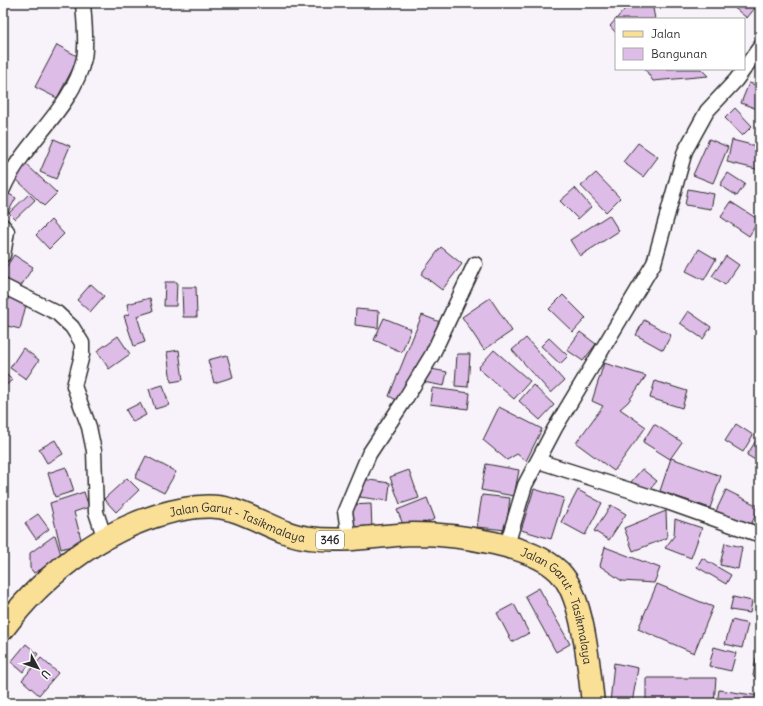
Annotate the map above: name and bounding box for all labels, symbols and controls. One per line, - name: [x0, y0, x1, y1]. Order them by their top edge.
- legend: [615, 18, 745, 70]
- text: Jalan: [651, 26, 680, 41]
- text: Bangunan: [651, 46, 707, 61]
- street label: Jalan Garut - Tasikmalaya: [168, 499, 307, 545]
- road number: 346: [316, 531, 344, 549]
- street label: Jalan Garut - Tasikmalaya: [519, 544, 596, 665]
- north arrow: [18, 648, 58, 688]
- text: U: [38, 667, 53, 682]

